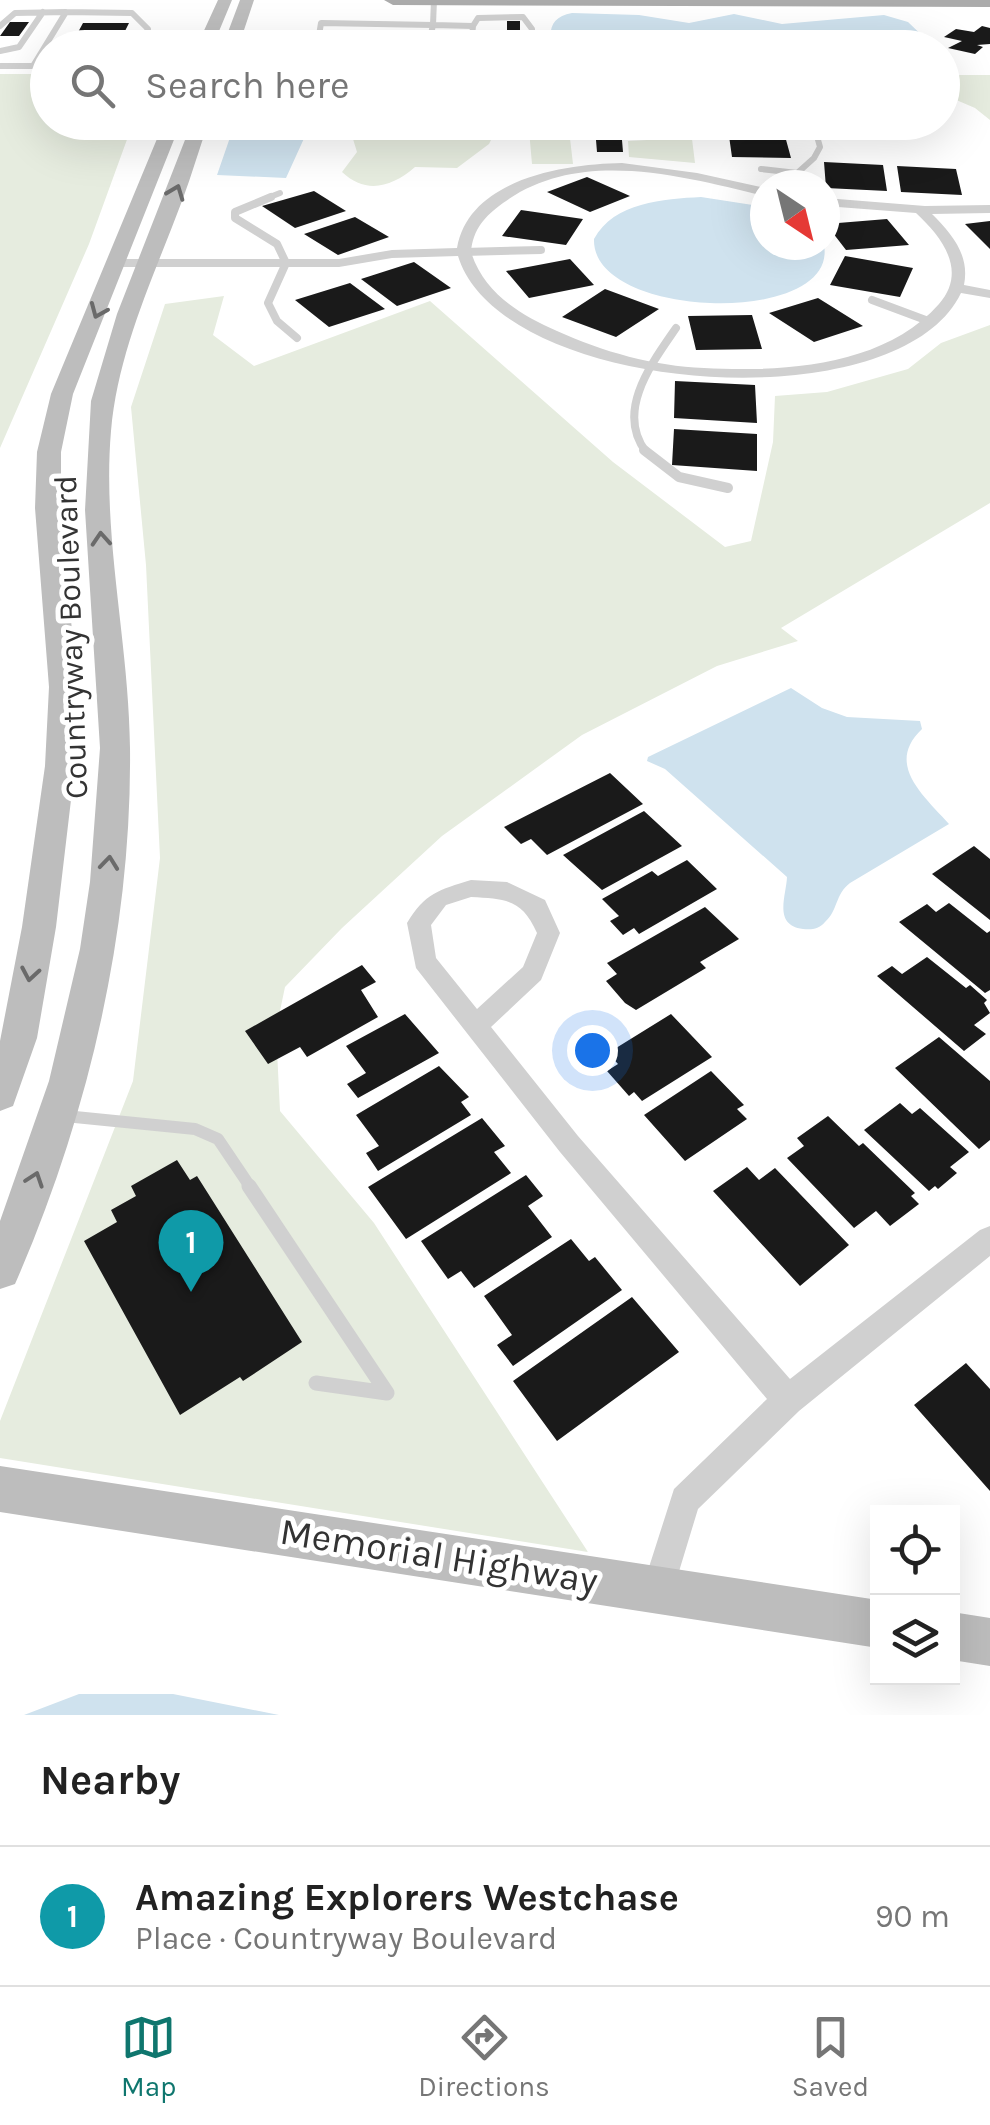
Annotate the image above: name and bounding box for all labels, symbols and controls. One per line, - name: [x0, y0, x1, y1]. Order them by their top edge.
- search box: [30, 30, 960, 140]
- icon: search: [65, 58, 120, 113]
- text: Search here: [145, 63, 349, 108]
- north arrow: [750, 170, 840, 260]
- one-way arrow: [164, 184, 184, 202]
- one-way arrow: [90, 301, 110, 319]
- street label: Countryway Boulevard: [47, 474, 95, 800]
- one-way arrow: [91, 531, 113, 547]
- one-way arrow: [98, 855, 119, 871]
- one-way arrow: [20, 966, 41, 982]
- your location: [567, 1025, 618, 1076]
- one-way arrow: [24, 1172, 44, 1189]
- pin: 1: [158, 1210, 224, 1292]
- map controls: [870, 1505, 960, 1685]
- button: locate: [870, 1505, 960, 1595]
- street label: Memorial Highway: [277, 1509, 601, 1603]
- button: layers: [870, 1595, 960, 1685]
- text: Nearby: [40, 1755, 180, 1805]
- text: Amazing Explorers Westchase: [135, 1875, 679, 1920]
- text: 1: [67, 1898, 78, 1935]
- text: 90 m: [875, 1898, 950, 1935]
- text: Place · Countryway Boulevard: [135, 1920, 557, 1957]
- tab: Map: [121, 2010, 176, 2103]
- tab: Directions: [418, 2010, 550, 2103]
- tab: Saved: [792, 2010, 869, 2103]

